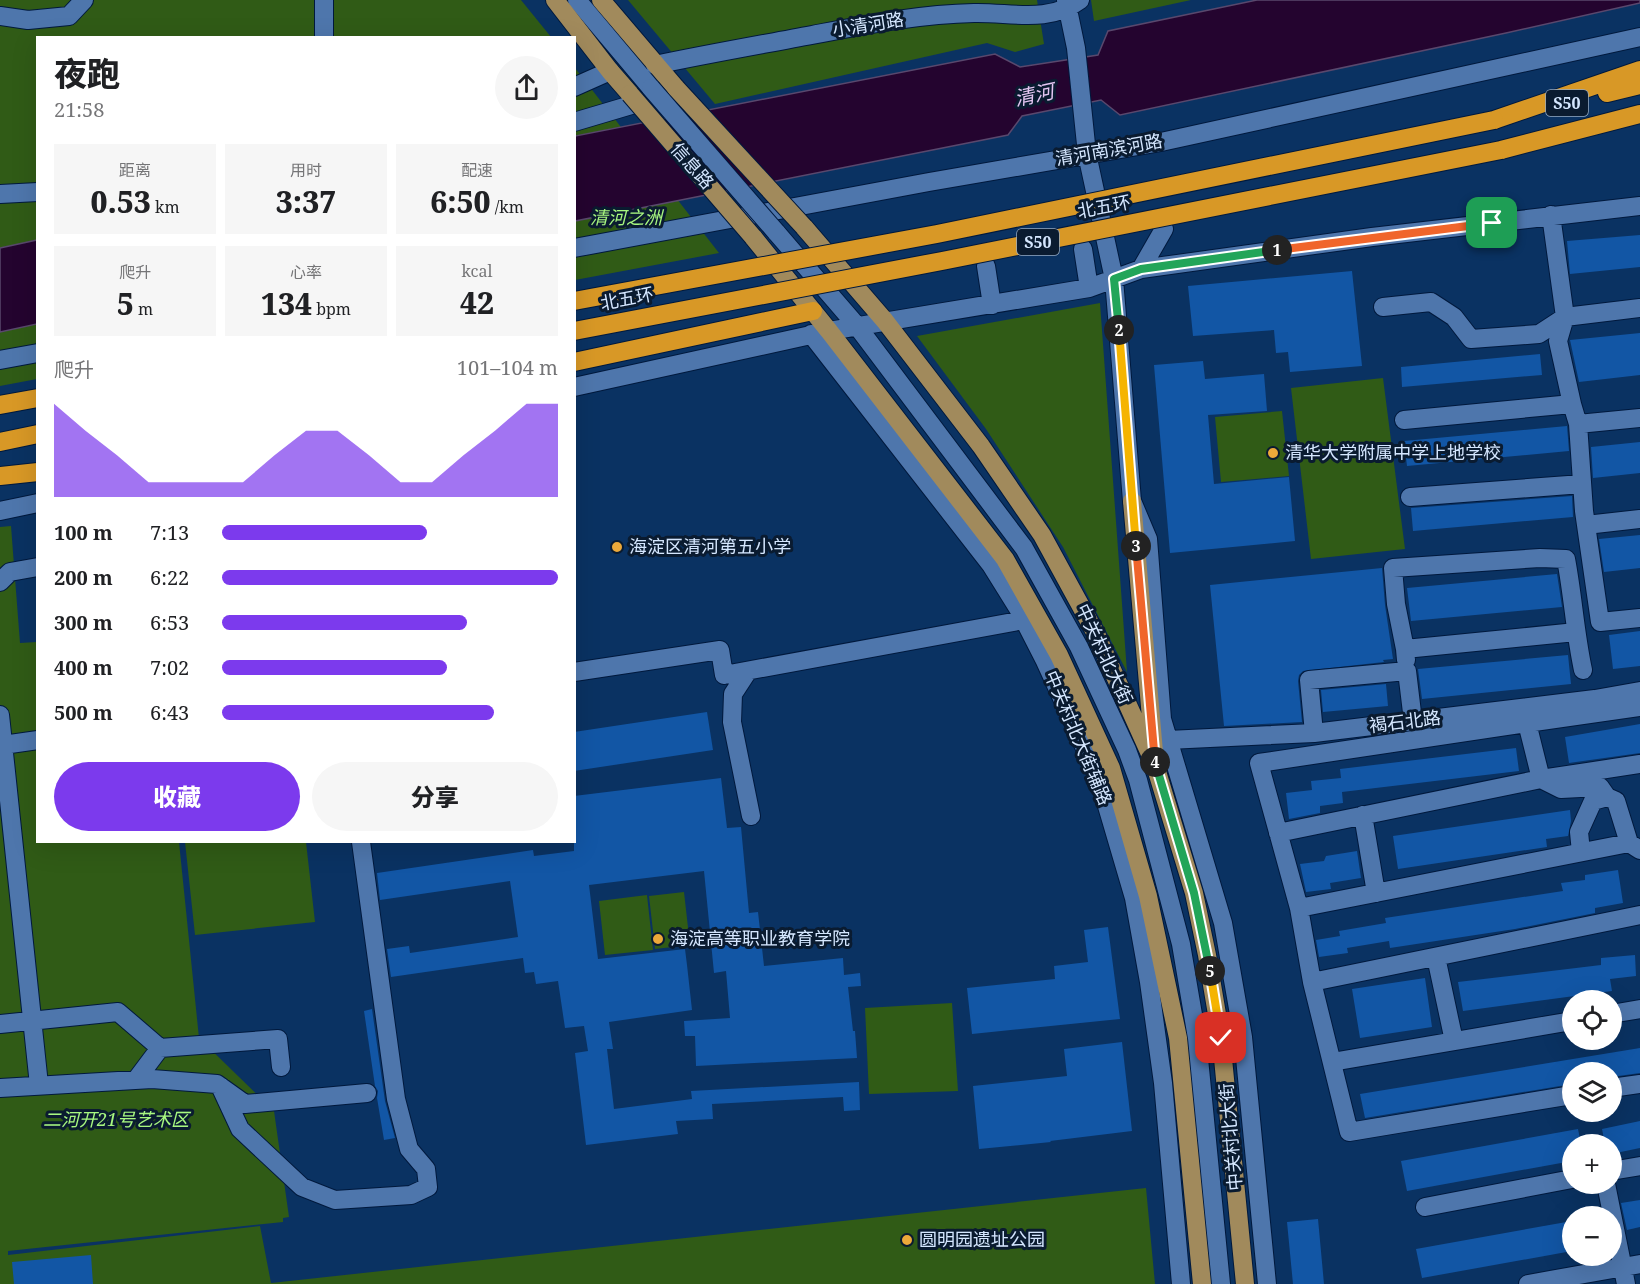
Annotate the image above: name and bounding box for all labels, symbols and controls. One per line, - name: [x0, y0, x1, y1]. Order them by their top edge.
- street label: 小清河路: [830, 7, 905, 41]
- text: 夜跑: [54, 51, 120, 96]
- button: share: [495, 56, 558, 119]
- water label: 清河: [1012, 76, 1060, 112]
- road number: S50: [1546, 90, 1588, 116]
- text: 21:58: [54, 96, 104, 123]
- street label: 清河南滨河路: [1054, 128, 1164, 170]
- street label: 信息路: [666, 137, 720, 194]
- text: 距离: [119, 159, 151, 181]
- text: 用时: [290, 159, 322, 181]
- text: 配速: [461, 159, 493, 181]
- text: 0.53: [90, 181, 151, 222]
- text: 3:37: [276, 181, 336, 222]
- text: 6:50: [430, 181, 491, 222]
- street label: 北五环: [1075, 189, 1133, 223]
- text: km: [151, 196, 180, 218]
- text: /km: [491, 196, 524, 218]
- pin: [1466, 197, 1517, 248]
- park label: 清河之洲: [590, 205, 665, 229]
- icon: arrive: [1475, 206, 1508, 239]
- road number: S50: [1017, 229, 1059, 255]
- pin: 1: [1262, 235, 1292, 265]
- text: 1: [1272, 239, 1282, 261]
- text: kcal: [462, 260, 492, 282]
- text: 爬升: [119, 261, 151, 283]
- text: 心率: [290, 261, 322, 283]
- street label: 北五环: [598, 281, 656, 315]
- text: 42: [460, 282, 494, 323]
- text: 5: [117, 283, 134, 324]
- text: 134: [261, 283, 312, 324]
- text: m: [134, 298, 153, 320]
- text: bpm: [312, 298, 351, 320]
- pin: 2: [1104, 315, 1134, 345]
- text: 2: [1114, 319, 1124, 341]
- text: 101–104 m: [457, 354, 558, 381]
- text: 爬升: [54, 356, 94, 383]
- place label: 清华大学附属中学上地学校: [1285, 440, 1501, 464]
- marker: 清华大学附属中学上地学校: [1266, 446, 1280, 460]
- text: 100 m: [54, 519, 113, 546]
- text: 7:13: [150, 519, 189, 546]
- pin: 3: [1121, 531, 1151, 561]
- place label: 海淀区清河第五小学: [629, 534, 791, 558]
- text: 3: [1131, 535, 1141, 557]
- marker: 海淀区清河第五小学: [610, 540, 624, 554]
- text: 200 m: [54, 564, 113, 591]
- text: 6:22: [150, 564, 189, 591]
- street label: 中关村北大街: [1071, 600, 1139, 708]
- text: 300 m: [54, 609, 113, 636]
- text: 6:53: [150, 609, 189, 636]
- text: 400 m: [54, 654, 113, 681]
- text: 7:02: [150, 654, 189, 681]
- street label: 中关村北大街辅路: [1040, 667, 1118, 809]
- text: 500 m: [54, 699, 113, 726]
- text: 6:43: [150, 699, 189, 726]
- street label: 褐石北路: [1368, 705, 1442, 737]
- pin: 4: [1140, 747, 1170, 777]
- text: 4: [1150, 751, 1160, 773]
- button: 收藏: [54, 762, 300, 831]
- button: 分享: [312, 762, 558, 831]
- place label: 海淀高等职业教育学院: [670, 926, 850, 950]
- marker: 海淀高等职业教育学院: [651, 932, 665, 946]
- pin: 5: [1195, 956, 1225, 986]
- text: 5: [1205, 960, 1215, 982]
- map controls: [1562, 990, 1622, 1266]
- button: locate: [1562, 990, 1622, 1050]
- pin: [1195, 1012, 1246, 1063]
- icon: check: [1204, 1021, 1237, 1054]
- button: layers: [1562, 1062, 1622, 1122]
- street label: 中关村北大街: [1213, 1082, 1247, 1192]
- park label: 二河开21号艺术区: [43, 1107, 192, 1131]
- button: +: [1562, 1134, 1622, 1194]
- button: −: [1562, 1206, 1622, 1266]
- place label: 圆明园遗址公园: [919, 1227, 1045, 1251]
- marker: 圆明园遗址公园: [900, 1233, 914, 1247]

